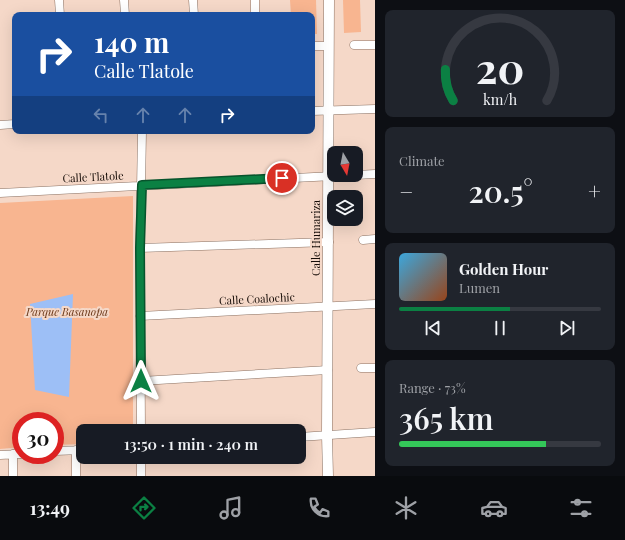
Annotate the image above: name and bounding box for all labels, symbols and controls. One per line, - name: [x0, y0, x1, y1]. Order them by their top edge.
- text: 140 m: [94, 23, 169, 60]
- icon: right: [28, 28, 80, 80]
- text: 20: [476, 39, 524, 94]
- text: Calle Tlatole: [94, 59, 194, 83]
- text: km/h: [483, 90, 518, 109]
- icon: left: [90, 104, 112, 126]
- icon: ahead: [132, 104, 154, 126]
- icon: ahead: [174, 104, 196, 126]
- icon: right: [216, 104, 238, 126]
- north arrow: [327, 146, 363, 182]
- map controls: [327, 146, 363, 226]
- text: Climate: [399, 152, 445, 169]
- pin: [265, 161, 299, 195]
- street label: Calle Tlatole: [62, 167, 124, 186]
- icon: arrive: [271, 167, 293, 189]
- text: 20.5°: [468, 171, 533, 211]
- text: −: [399, 176, 413, 206]
- text: +: [588, 176, 601, 206]
- button: layers: [327, 190, 363, 226]
- street label: Calle Humariza: [308, 199, 323, 276]
- text: Golden Hour: [459, 259, 548, 279]
- text: Lumen: [459, 279, 500, 296]
- street label: Calle Coalochic: [219, 289, 295, 308]
- park label: Parque Basanopa: [25, 304, 108, 319]
- icon: previous: [422, 317, 444, 339]
- icon: pause: [489, 317, 511, 339]
- icon: next: [556, 317, 578, 339]
- position arrow: [120, 360, 162, 402]
- text: Range · 73%: [399, 379, 466, 396]
- text: 365 km: [399, 398, 493, 438]
- speed limit sign: 30: [12, 412, 64, 464]
- text: 13:50 · 1 min · 240 m: [124, 434, 258, 454]
- icon: directions: [130, 494, 158, 522]
- icon: music: [217, 494, 245, 522]
- icon: phone: [305, 494, 333, 522]
- icon: climate: [392, 494, 420, 522]
- icon: car: [480, 494, 508, 522]
- icon: filters: [567, 494, 595, 522]
- text: 13:49: [30, 496, 70, 520]

